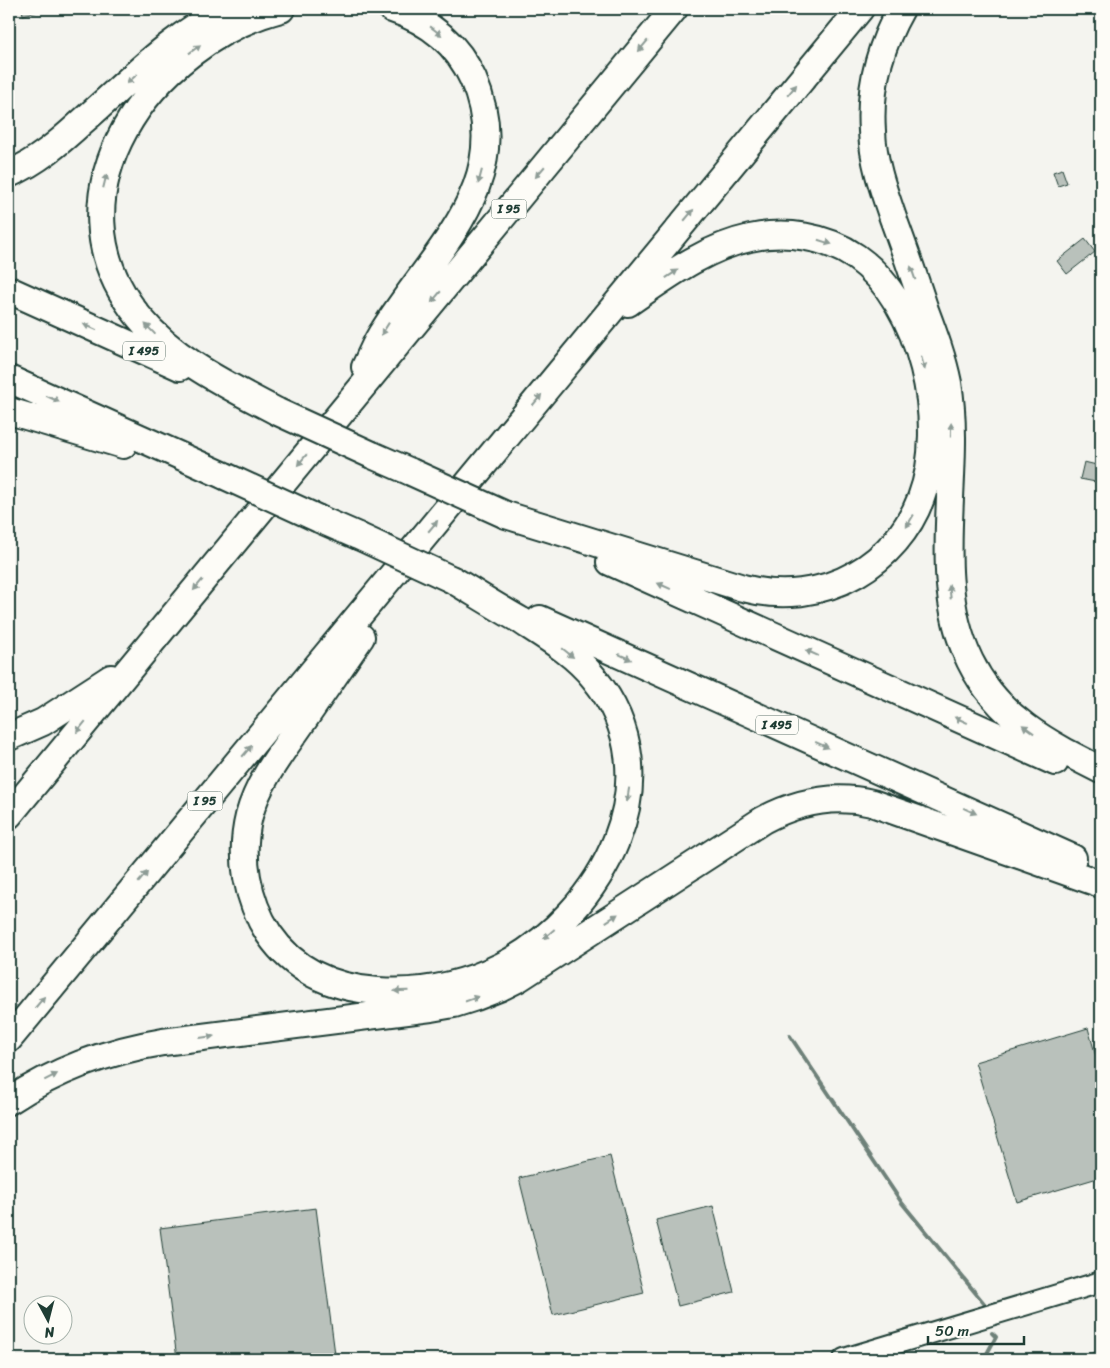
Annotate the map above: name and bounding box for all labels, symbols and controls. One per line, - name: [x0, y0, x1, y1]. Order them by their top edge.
- one-way arrow: [429, 25, 442, 36]
- one-way arrow: [638, 40, 649, 53]
- one-way arrow: [188, 44, 201, 55]
- one-way arrow: [126, 73, 138, 85]
- one-way arrow: [787, 84, 798, 97]
- one-way arrow: [534, 165, 545, 178]
- one-way arrow: [476, 170, 484, 185]
- one-way arrow: [101, 173, 109, 188]
- road number: I 95: [492, 200, 526, 218]
- one-way arrow: [683, 210, 695, 222]
- one-way arrow: [817, 239, 832, 247]
- one-way arrow: [908, 265, 916, 280]
- one-way arrow: [665, 269, 678, 278]
- one-way arrow: [431, 290, 442, 303]
- one-way arrow: [83, 323, 97, 331]
- one-way arrow: [144, 323, 156, 335]
- one-way arrow: [380, 323, 389, 336]
- road number: I 495: [123, 342, 165, 361]
- one-way arrow: [919, 356, 927, 371]
- one-way arrow: [531, 394, 542, 407]
- one-way arrow: [46, 395, 60, 403]
- one-way arrow: [947, 422, 955, 438]
- one-way arrow: [296, 453, 307, 466]
- one-way arrow: [906, 514, 914, 529]
- one-way arrow: [428, 519, 439, 532]
- one-way arrow: [193, 579, 204, 592]
- one-way arrow: [657, 582, 671, 590]
- one-way arrow: [946, 584, 954, 600]
- one-way arrow: [561, 647, 574, 658]
- one-way arrow: [805, 649, 819, 657]
- one-way arrow: [618, 653, 632, 661]
- one-way arrow: [954, 715, 968, 723]
- road number: I 495: [756, 716, 798, 734]
- one-way arrow: [76, 720, 87, 733]
- one-way arrow: [1021, 724, 1035, 734]
- one-way arrow: [814, 740, 829, 749]
- one-way arrow: [241, 745, 252, 758]
- one-way arrow: [624, 788, 632, 804]
- road number: I 95: [188, 791, 222, 810]
- one-way arrow: [963, 808, 977, 816]
- one-way arrow: [138, 870, 149, 883]
- one-way arrow: [606, 913, 619, 923]
- one-way arrow: [543, 928, 556, 939]
- one-way arrow: [393, 988, 409, 996]
- one-way arrow: [465, 994, 480, 1002]
- one-way arrow: [34, 996, 45, 1009]
- one-way arrow: [200, 1033, 216, 1041]
- one-way arrow: [44, 1073, 58, 1081]
- north arrow: [22, 1296, 72, 1346]
- scale bar: [928, 1313, 1024, 1345]
- text: 50 m: [935, 1318, 970, 1344]
- text: N: [43, 1319, 57, 1345]

